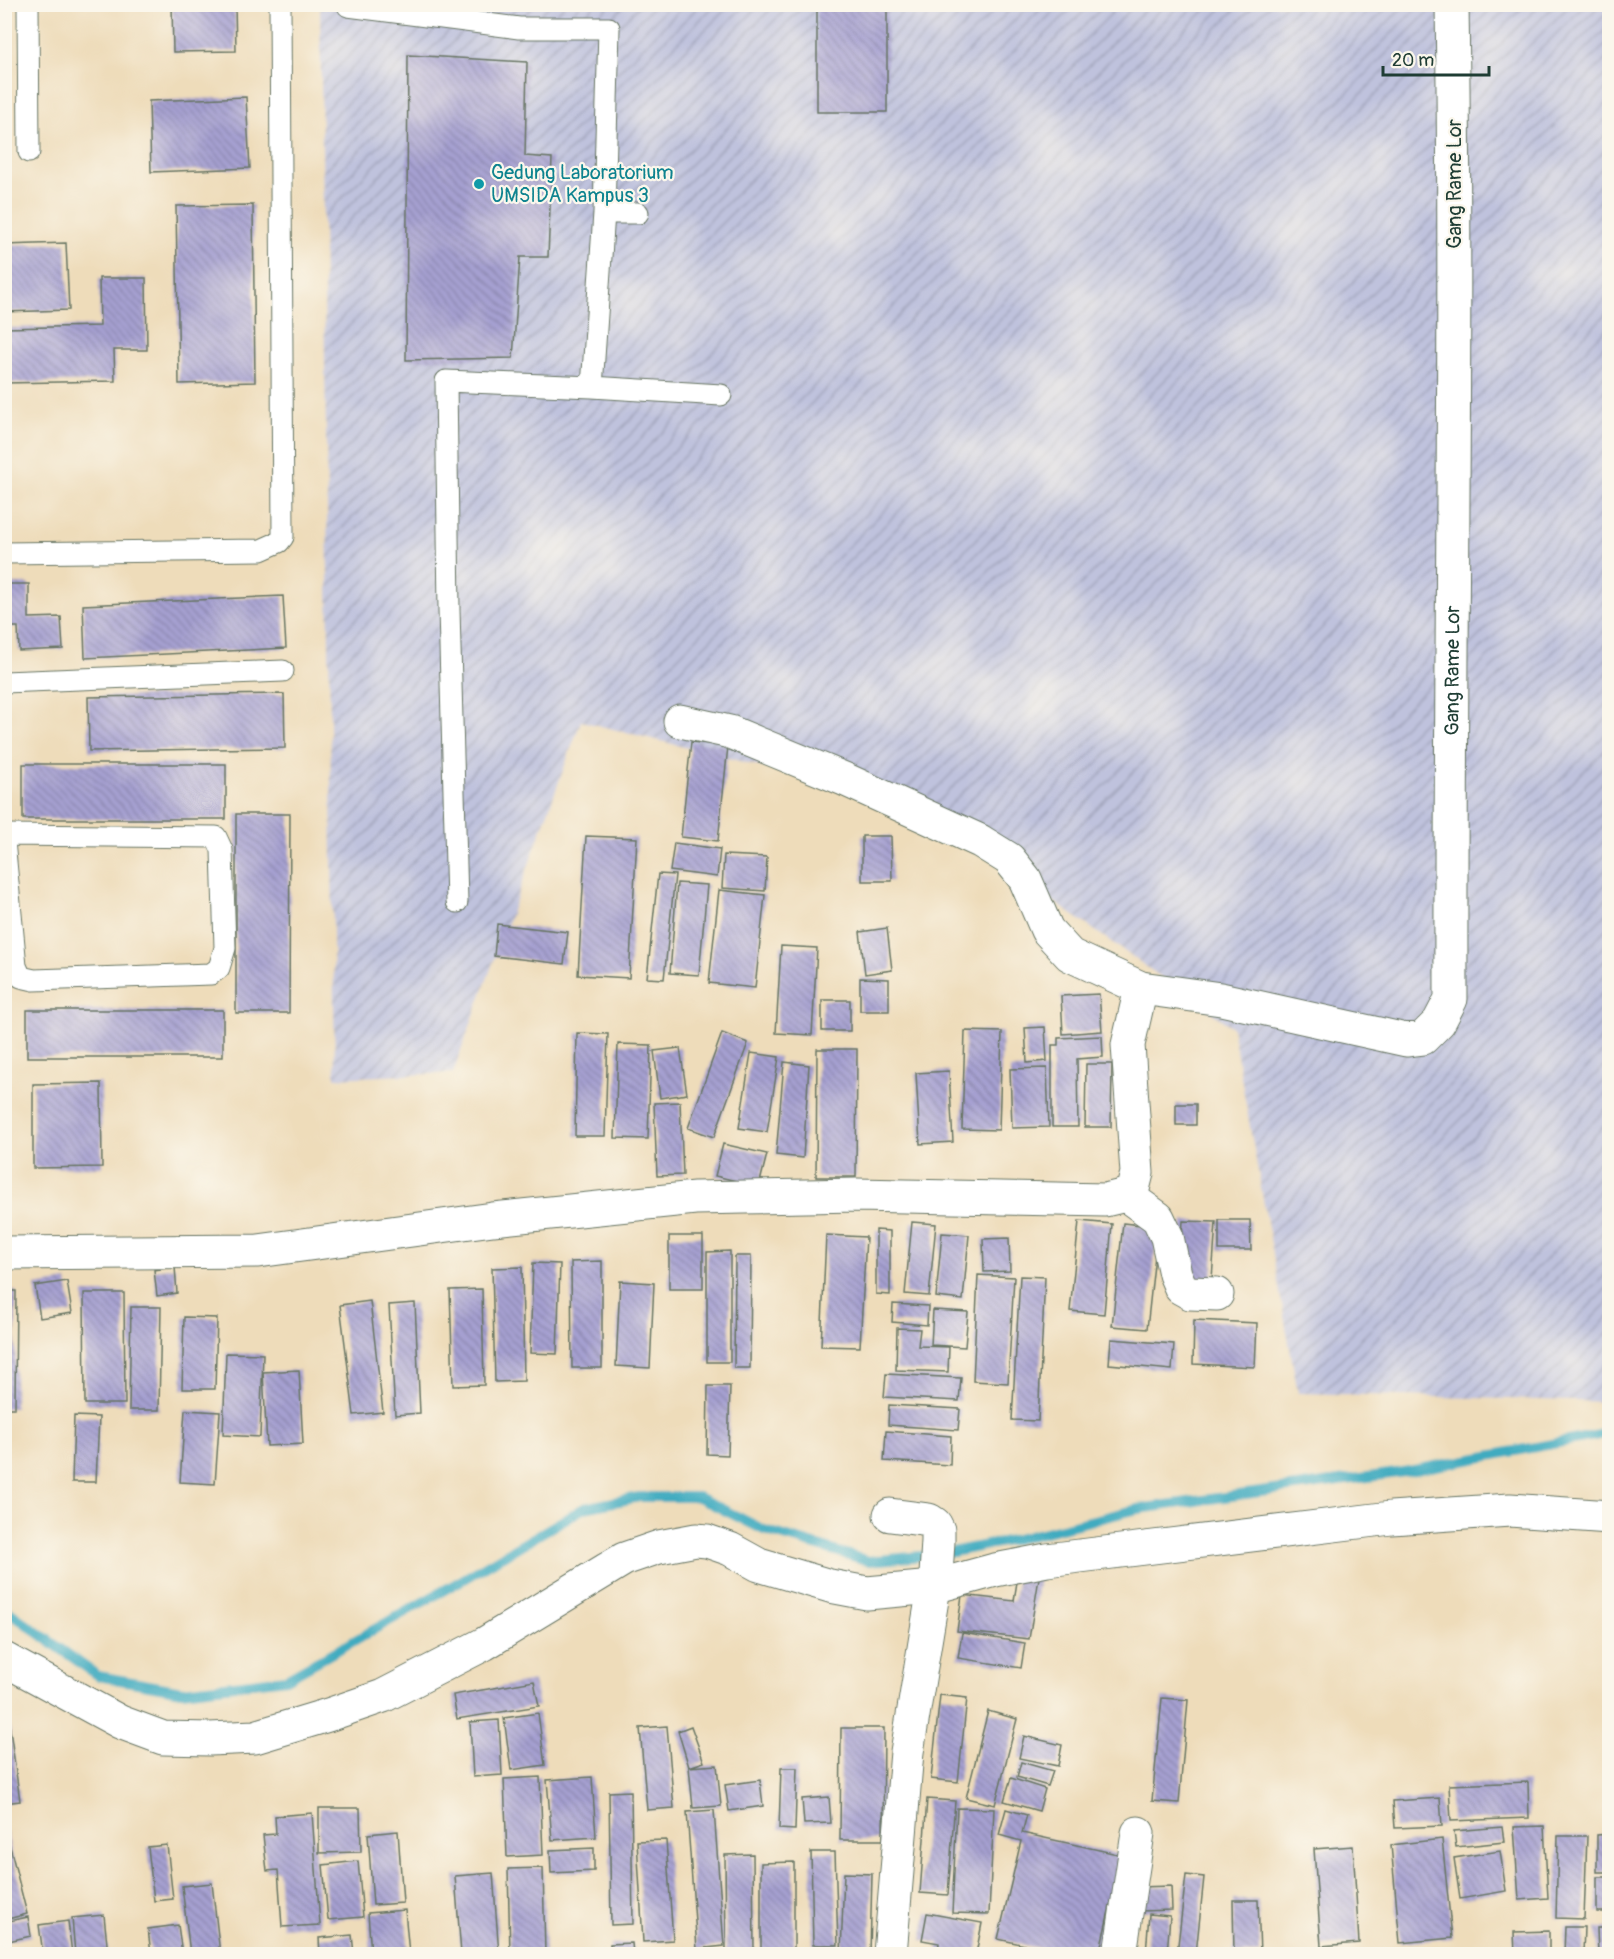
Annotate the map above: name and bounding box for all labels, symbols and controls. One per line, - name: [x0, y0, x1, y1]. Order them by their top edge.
- scale bar: [1383, 39, 1490, 77]
- text: 20 m: [1392, 49, 1434, 72]
- street label: Gang Rame Lor: [1442, 119, 1467, 249]
- place label: Gedung Laboratorium UMSIDA Kampus 3: [491, 160, 673, 208]
- marker: Gedung Laboratorium UMSIDA Kampus 3: [472, 177, 486, 191]
- street label: Gang Rame Lor: [1440, 606, 1465, 735]

